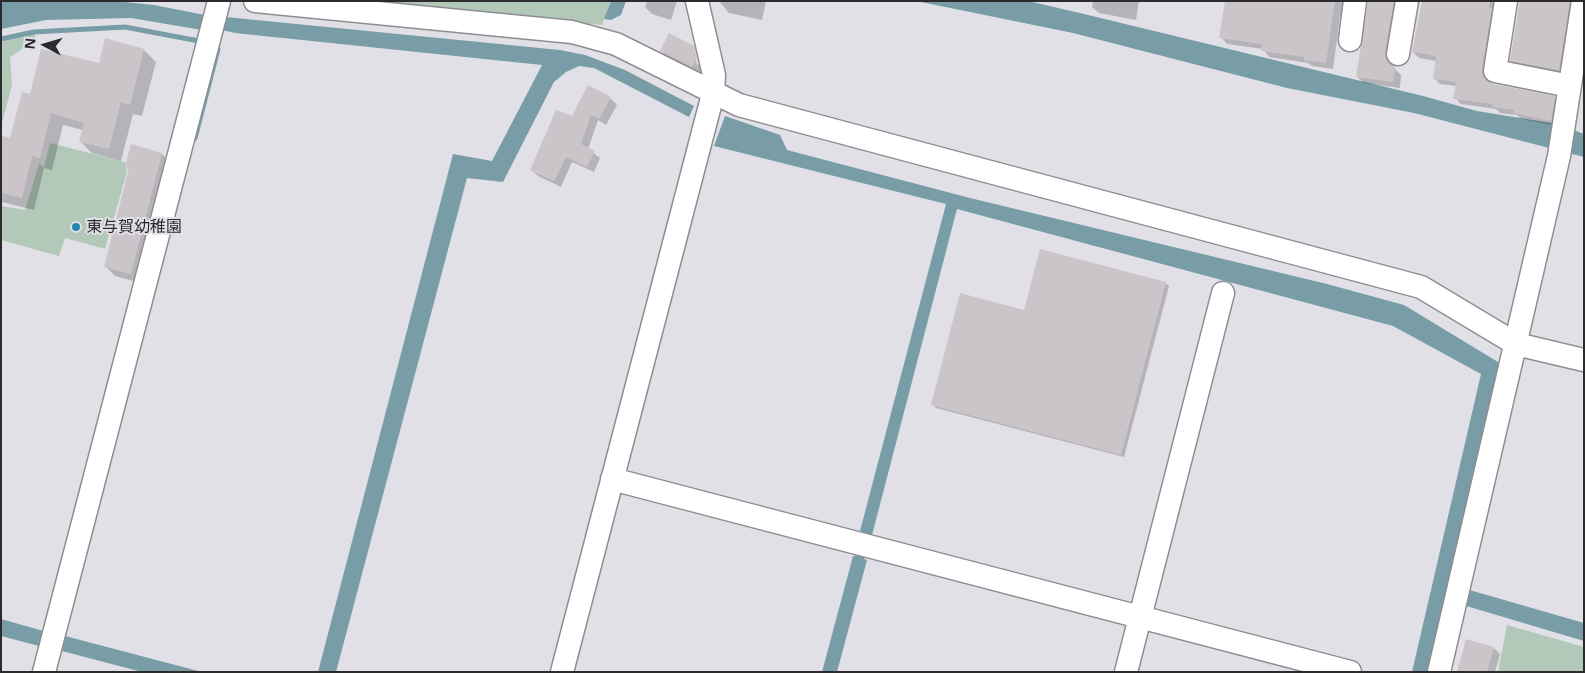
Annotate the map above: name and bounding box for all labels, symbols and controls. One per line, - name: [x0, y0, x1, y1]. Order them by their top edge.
- north arrow: [20, 20, 70, 70]
- text: N: [20, 37, 40, 50]
- place label: 東与賀幼稚園: [86, 217, 182, 237]
- marker: 東与賀幼稚園: [70, 221, 82, 233]

